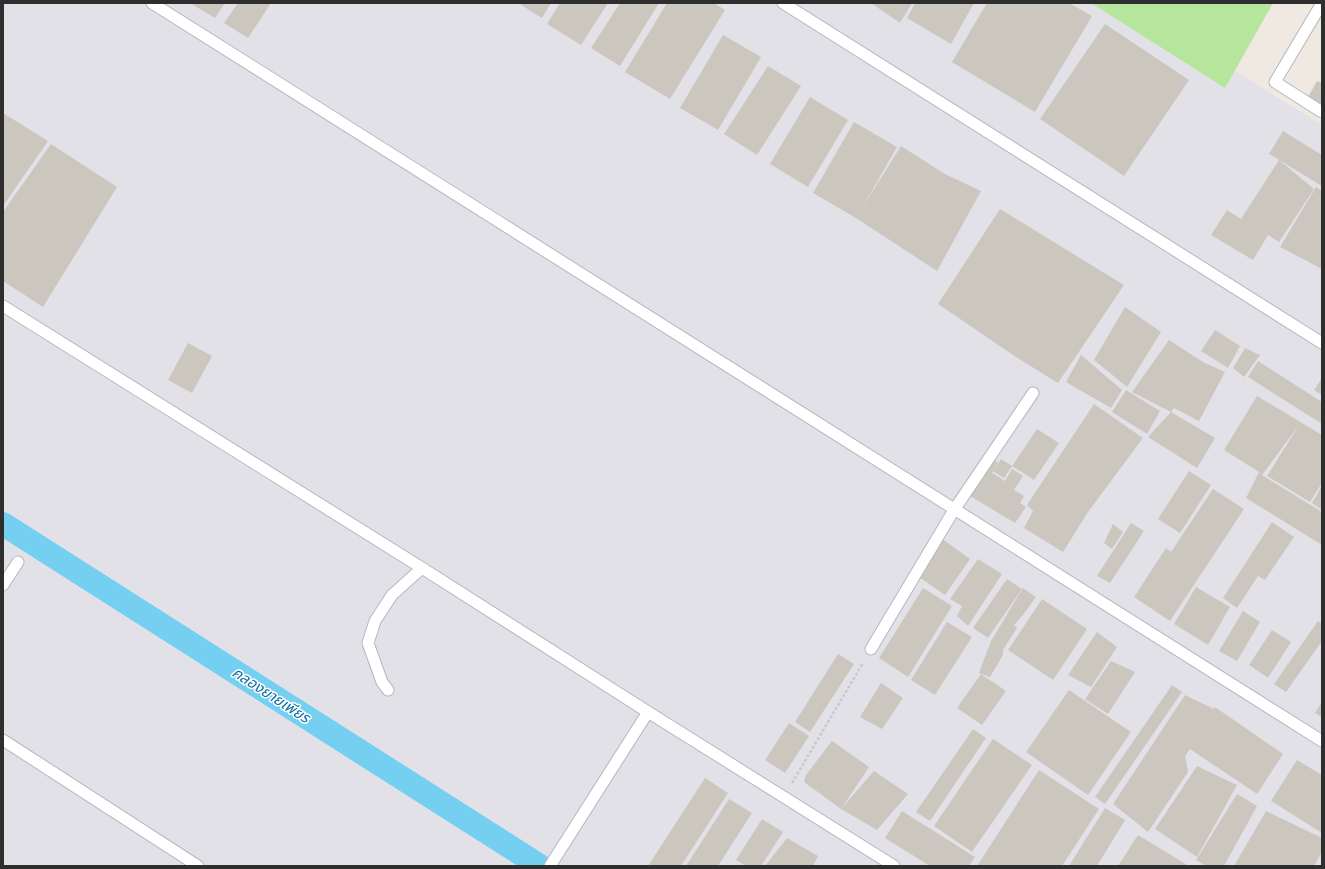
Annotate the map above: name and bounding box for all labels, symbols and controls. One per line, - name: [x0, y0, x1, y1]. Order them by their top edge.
- water label: คลองยายเพียร: [228, 663, 315, 729]

